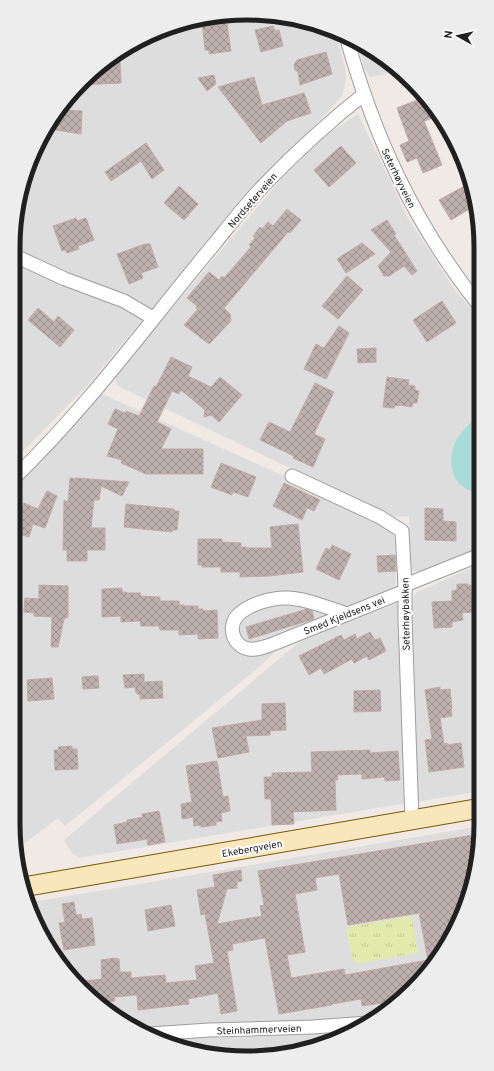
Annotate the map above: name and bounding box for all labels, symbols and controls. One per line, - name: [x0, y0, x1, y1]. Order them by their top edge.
- north arrow: [438, 16, 478, 56]
- text: N: [442, 30, 457, 40]
- street label: Seterhøyveien: [378, 147, 418, 211]
- street label: Nordseterveien: [226, 171, 281, 231]
- street label: Seterhøybakken: [399, 577, 414, 651]
- street label: Smed Kjeldsens vei: [302, 594, 387, 639]
- street label: Ekebergveien: [221, 838, 283, 861]
- street label: Steinhammerveien: [216, 1023, 302, 1038]

